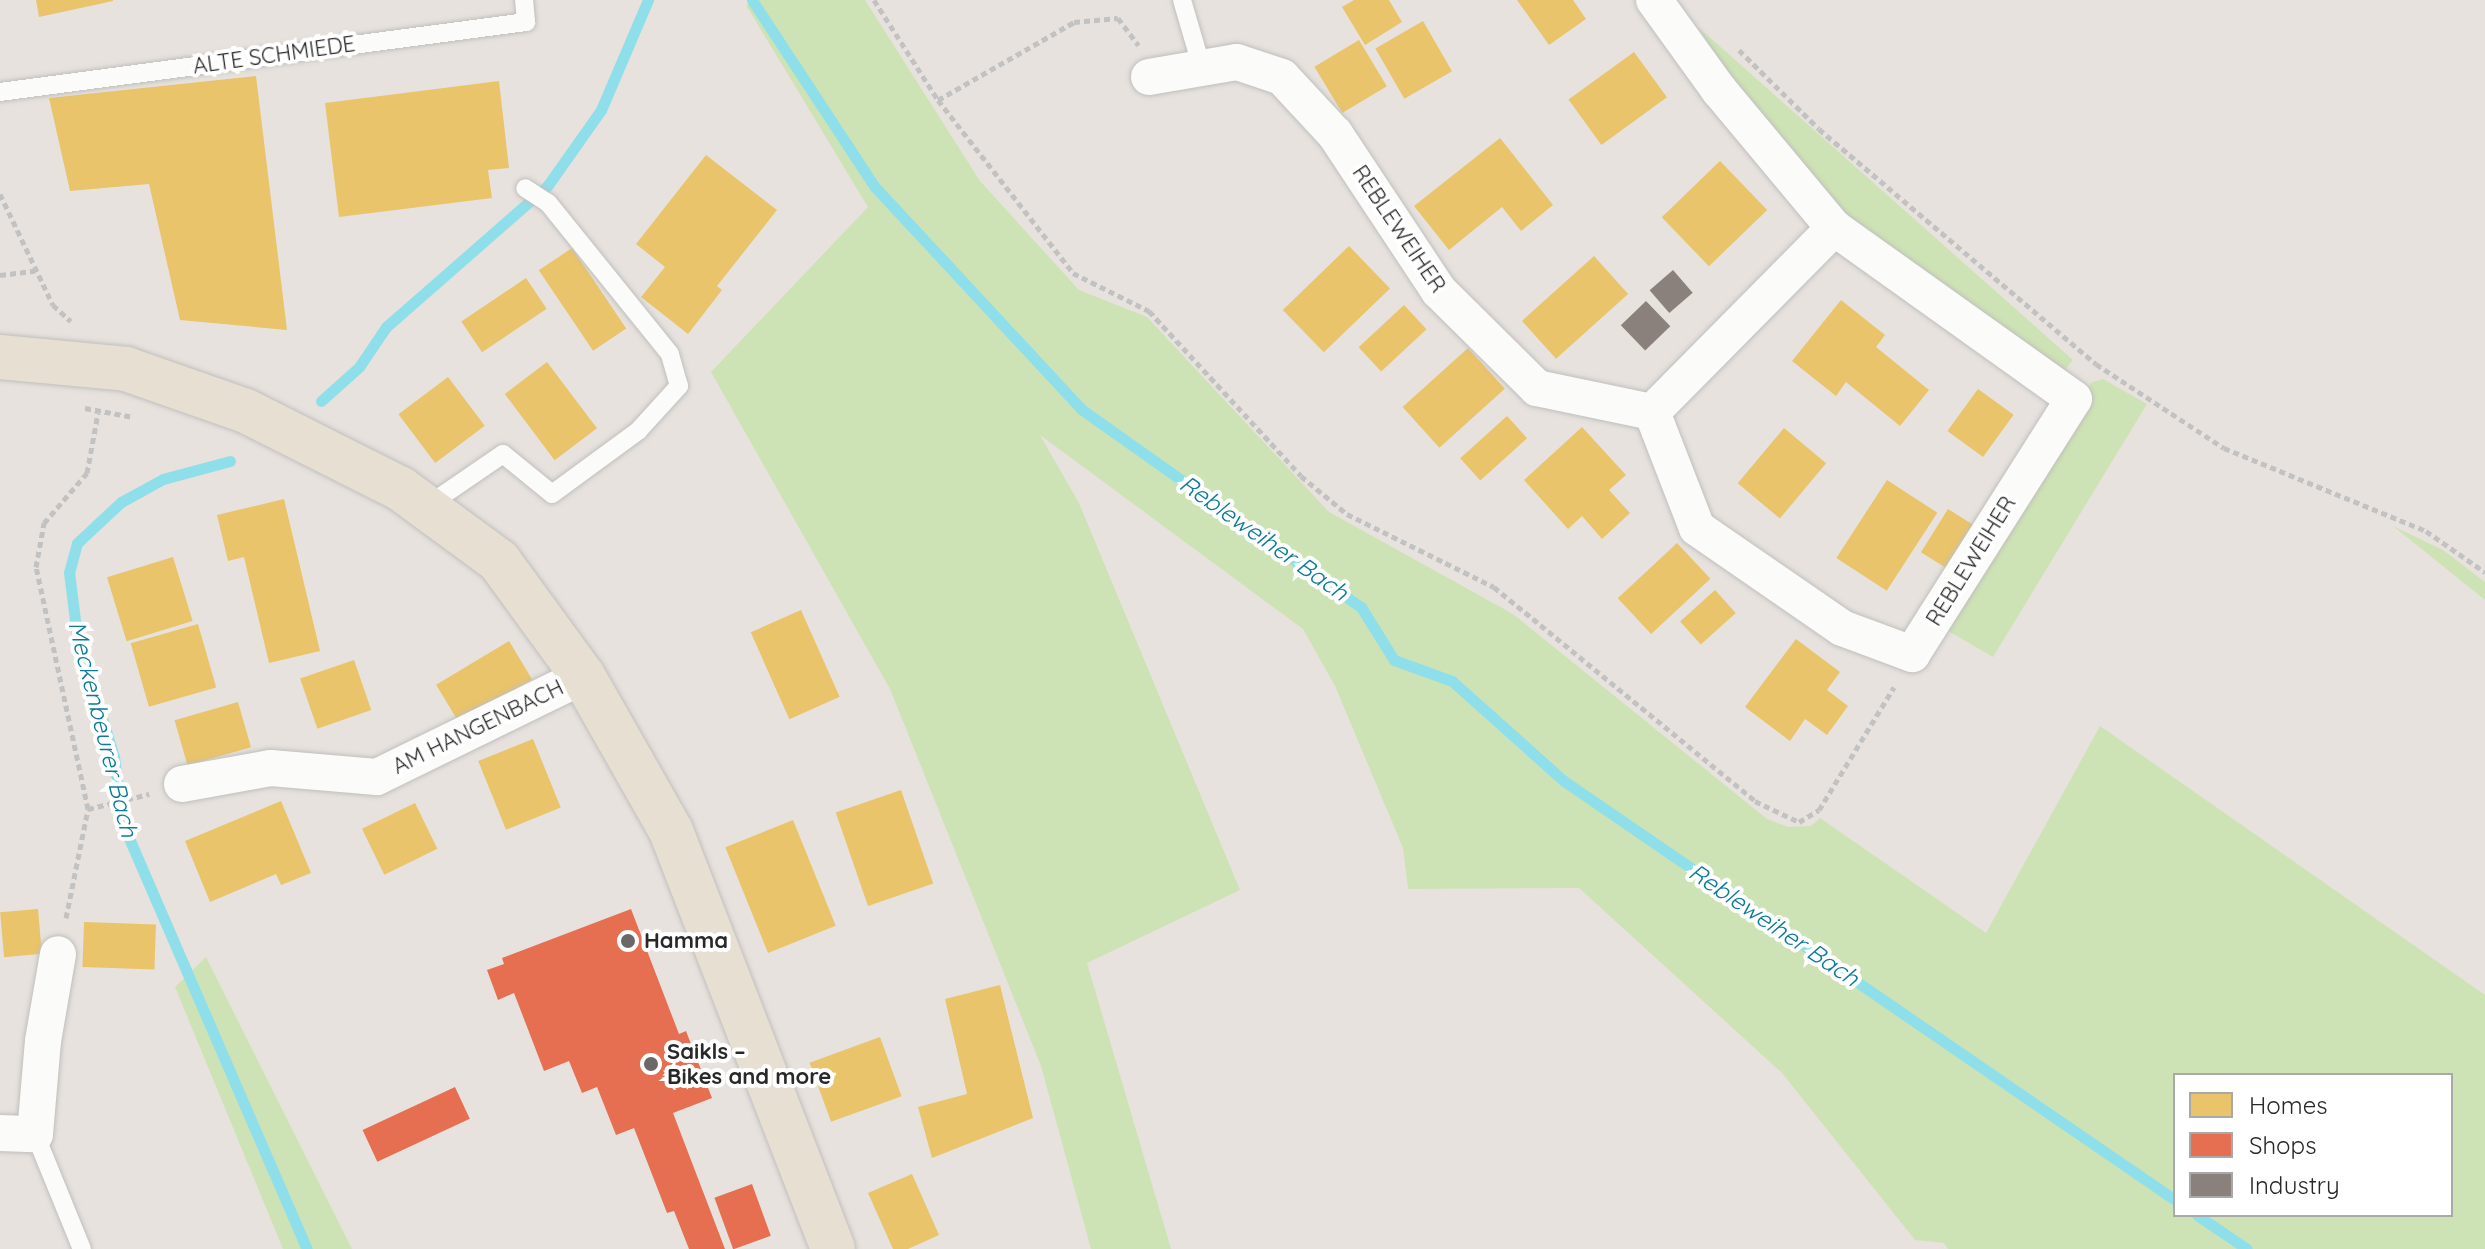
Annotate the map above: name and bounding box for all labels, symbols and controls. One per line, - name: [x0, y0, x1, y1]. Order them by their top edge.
- street label: ALTE SCHMIEDE: [191, 31, 357, 79]
- street label: REBLEWEIHER: [1347, 160, 1451, 298]
- water label: Rebleweiher Bach: [1174, 469, 1354, 607]
- street label: REBLEWEIHER: [1921, 491, 2021, 631]
- water label: Meckenbeurer Bach: [62, 618, 144, 840]
- street label: AM HANGENBACH: [388, 674, 568, 780]
- water label: Rebleweiher Bach: [1684, 857, 1864, 993]
- place label: Hamma: [644, 928, 728, 954]
- marker: Hamma: [619, 932, 637, 950]
- place label: Saikls – Bikes and more: [667, 1038, 831, 1090]
- marker: Saikls – Bikes and more: [642, 1055, 660, 1073]
- legend: [2173, 1073, 2453, 1217]
- text: Homes: [2249, 1090, 2327, 1120]
- text: Shops: [2249, 1130, 2316, 1160]
- text: Industry: [2249, 1170, 2340, 1200]

